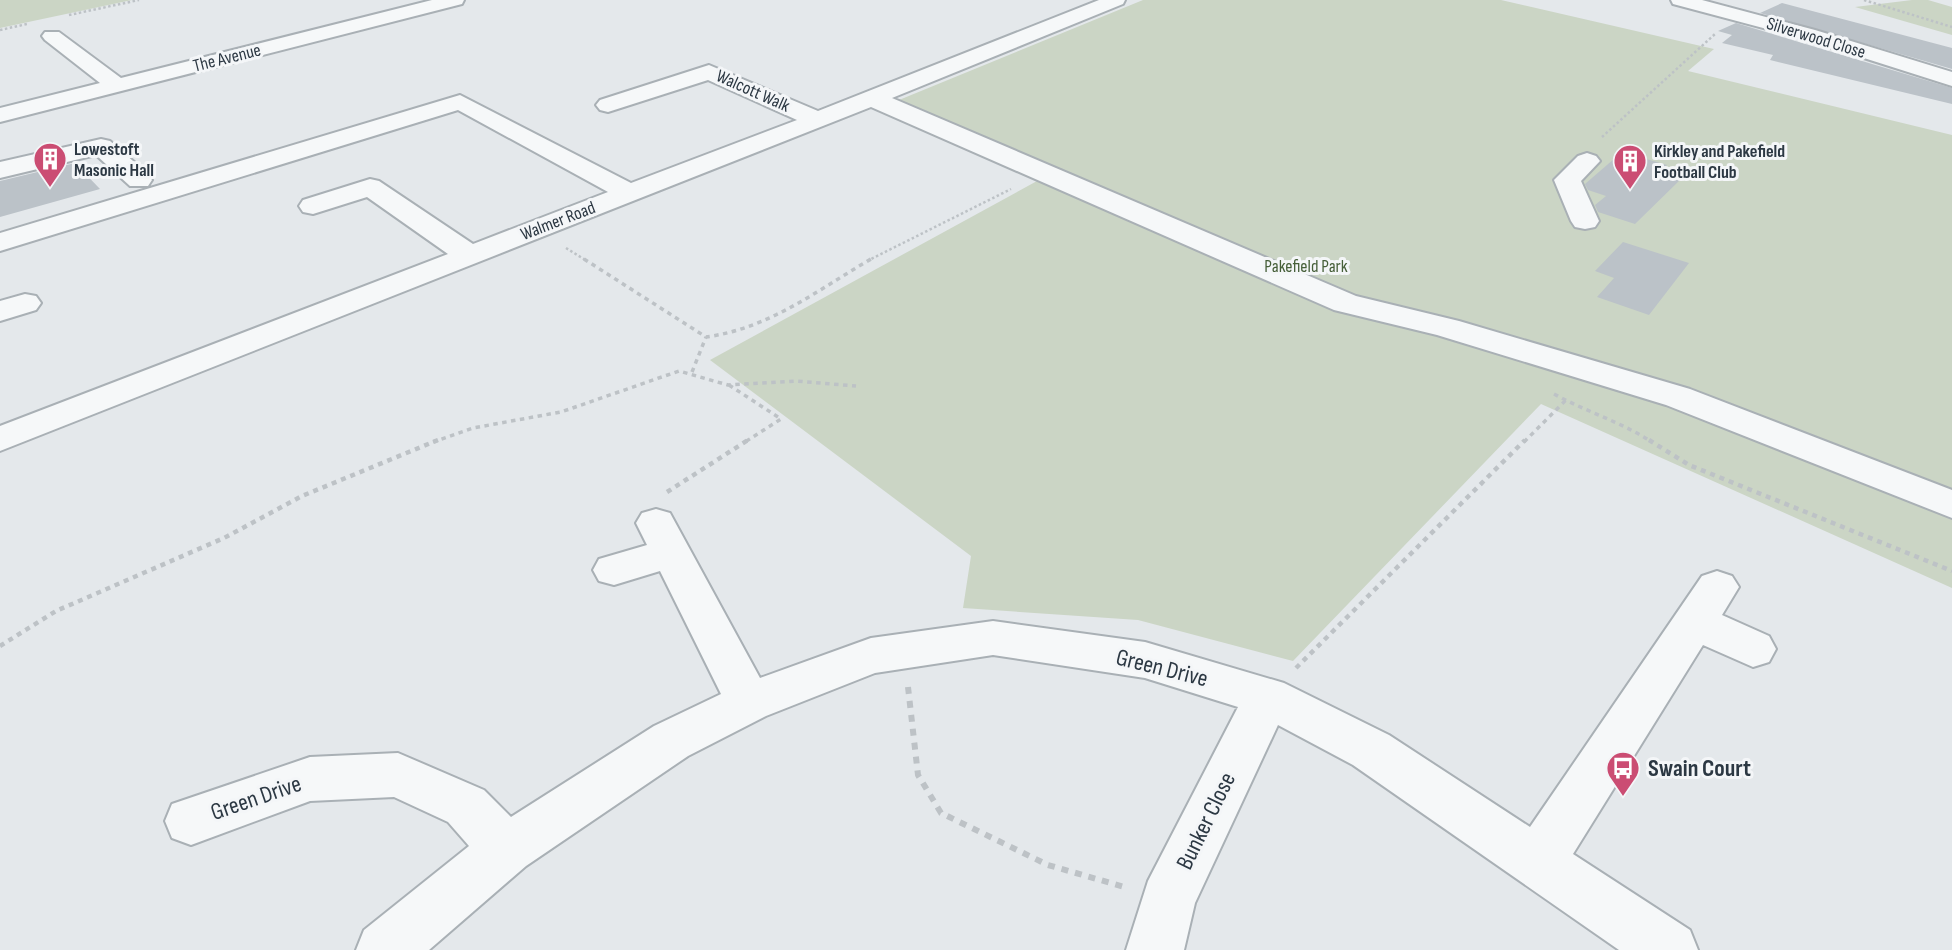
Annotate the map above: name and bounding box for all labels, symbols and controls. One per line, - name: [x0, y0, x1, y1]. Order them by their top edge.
- street label: Silverwood Close: [1764, 13, 1868, 63]
- street label: The Avenue: [191, 39, 263, 77]
- street label: Walcott Walk: [713, 65, 793, 117]
- place label: Lowestoft Masonic Hall: [74, 139, 154, 181]
- building icon: Lowestoft Masonic Hall: [31, 140, 69, 189]
- place label: Kirkley and Pakefield Football Club: [1654, 141, 1785, 183]
- building icon: Kirkley and Pakefield Football Club: [1611, 142, 1649, 191]
- street label: Walmer Road: [518, 197, 598, 245]
- park label: Pakefield Park: [1264, 256, 1348, 277]
- street label: Green Drive: [1113, 643, 1211, 693]
- bus stop icon: Swain Court: [1604, 749, 1642, 798]
- place label: Swain Court: [1648, 754, 1751, 783]
- street label: Bunker Close: [1170, 768, 1242, 874]
- street label: Green Drive: [207, 769, 305, 827]

